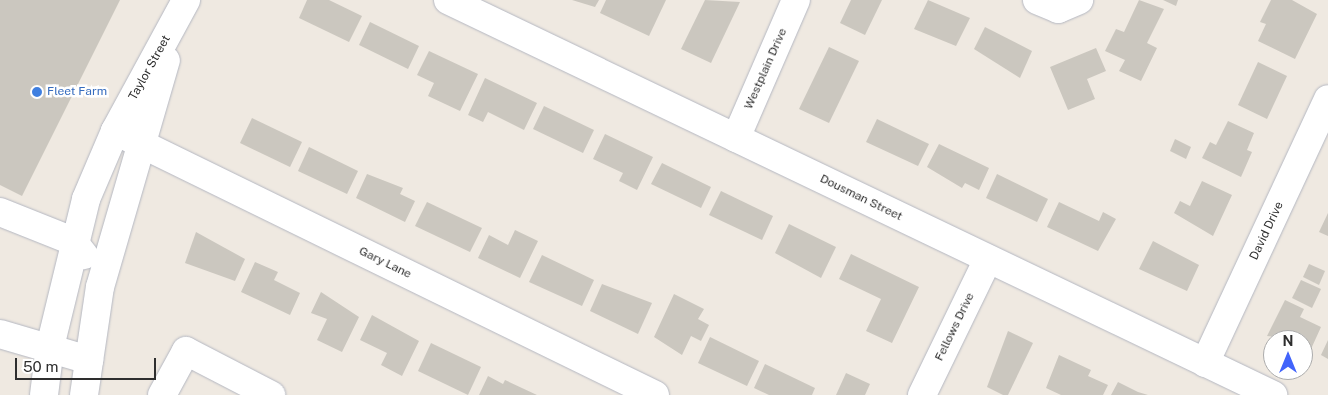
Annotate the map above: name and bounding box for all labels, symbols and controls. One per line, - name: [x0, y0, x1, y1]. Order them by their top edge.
- street label: Westplain Drive: [742, 26, 790, 112]
- street label: Taylor Street: [126, 33, 174, 103]
- place label: Fleet Farm: [47, 85, 107, 99]
- marker: Fleet Farm: [31, 86, 43, 98]
- street label: Dousman Street: [817, 172, 905, 224]
- street label: David Drive: [1247, 200, 1287, 262]
- street label: Gary Lane: [356, 244, 414, 282]
- street label: Fellows Drive: [932, 291, 978, 363]
- north arrow: [1263, 330, 1313, 380]
- text: N: [1283, 333, 1293, 349]
- scale bar: [18, 348, 159, 380]
- text: 50 m: [23, 358, 58, 375]

